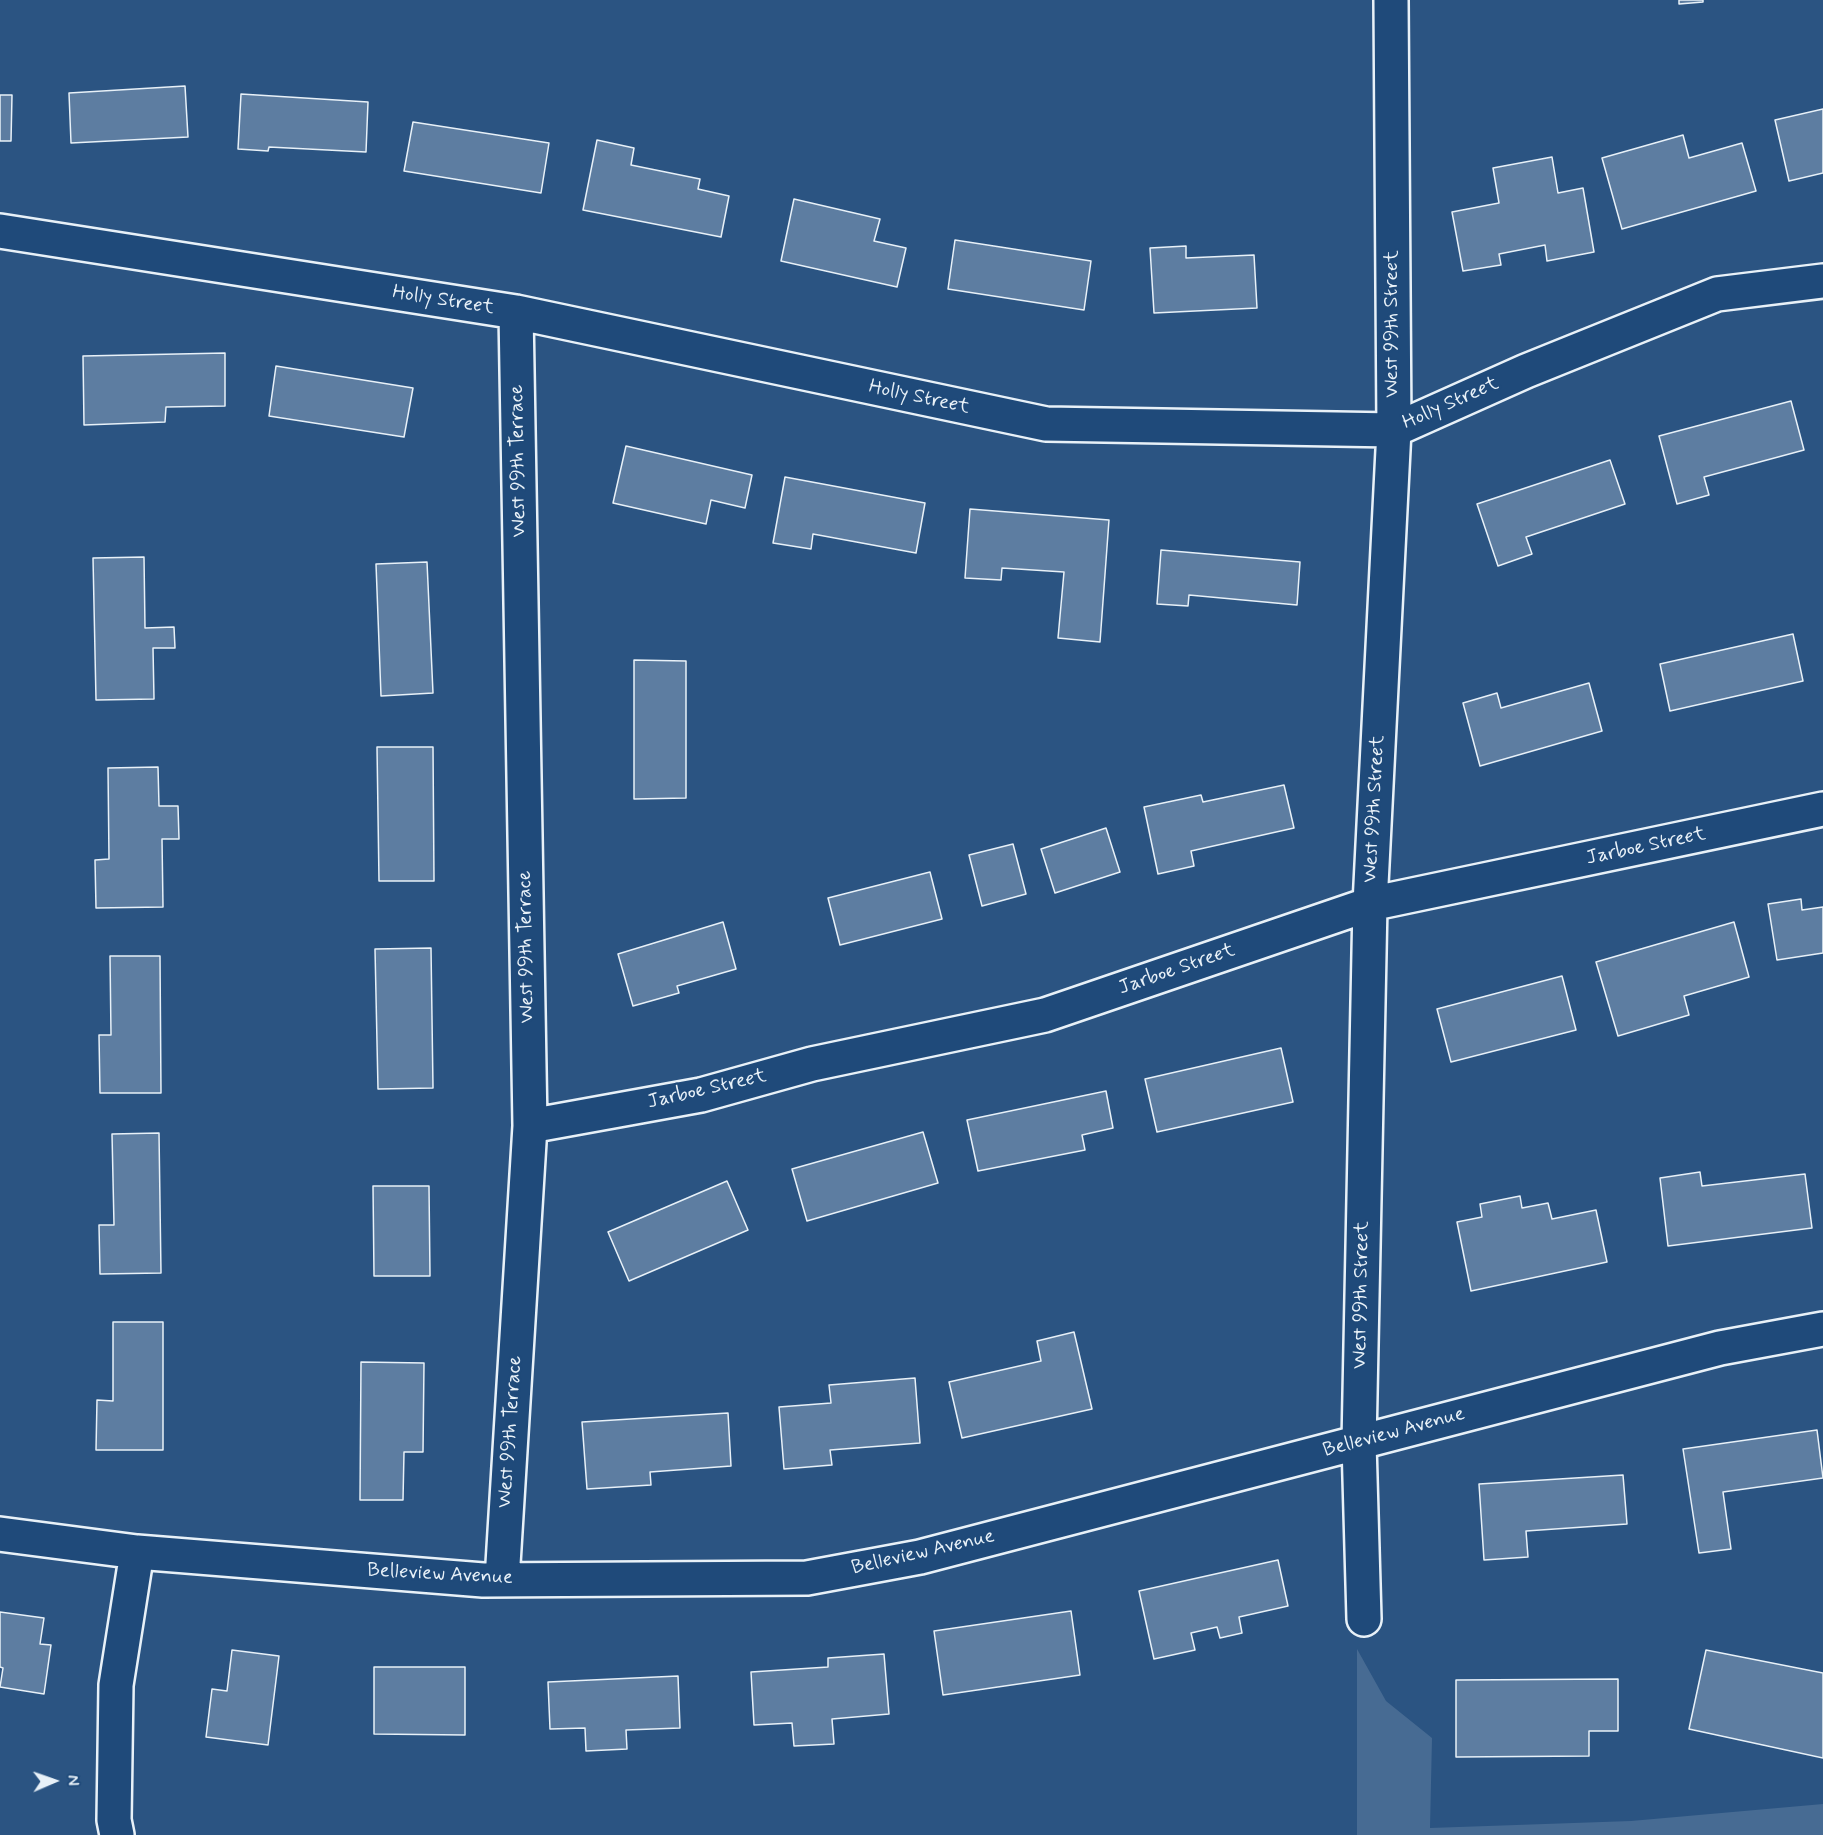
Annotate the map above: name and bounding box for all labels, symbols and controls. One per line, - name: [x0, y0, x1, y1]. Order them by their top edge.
- street label: West 99th Street: [1381, 250, 1405, 398]
- street label: Holly Street: [390, 281, 496, 321]
- street label: Holly Street: [1399, 372, 1503, 436]
- street label: Holly Street: [866, 376, 972, 420]
- street label: West 99th Terrace: [506, 385, 532, 537]
- street label: West 99th Street: [1359, 735, 1391, 883]
- street label: Jarboe Street: [1584, 823, 1708, 871]
- street label: West 99th Terrace: [514, 871, 540, 1023]
- street label: Jarboe Street: [1116, 939, 1238, 1001]
- street label: Jarboe Street: [645, 1065, 769, 1115]
- street label: West 99th Street: [1349, 1221, 1375, 1369]
- street label: West 99th Terrace: [494, 1355, 528, 1509]
- street label: Belleview Avenue: [1320, 1403, 1468, 1463]
- street label: Belleview Avenue: [849, 1525, 997, 1581]
- street label: Belleview Avenue: [367, 1559, 513, 1591]
- north arrow: [24, 1751, 84, 1811]
- text: N: [62, 1775, 83, 1786]

